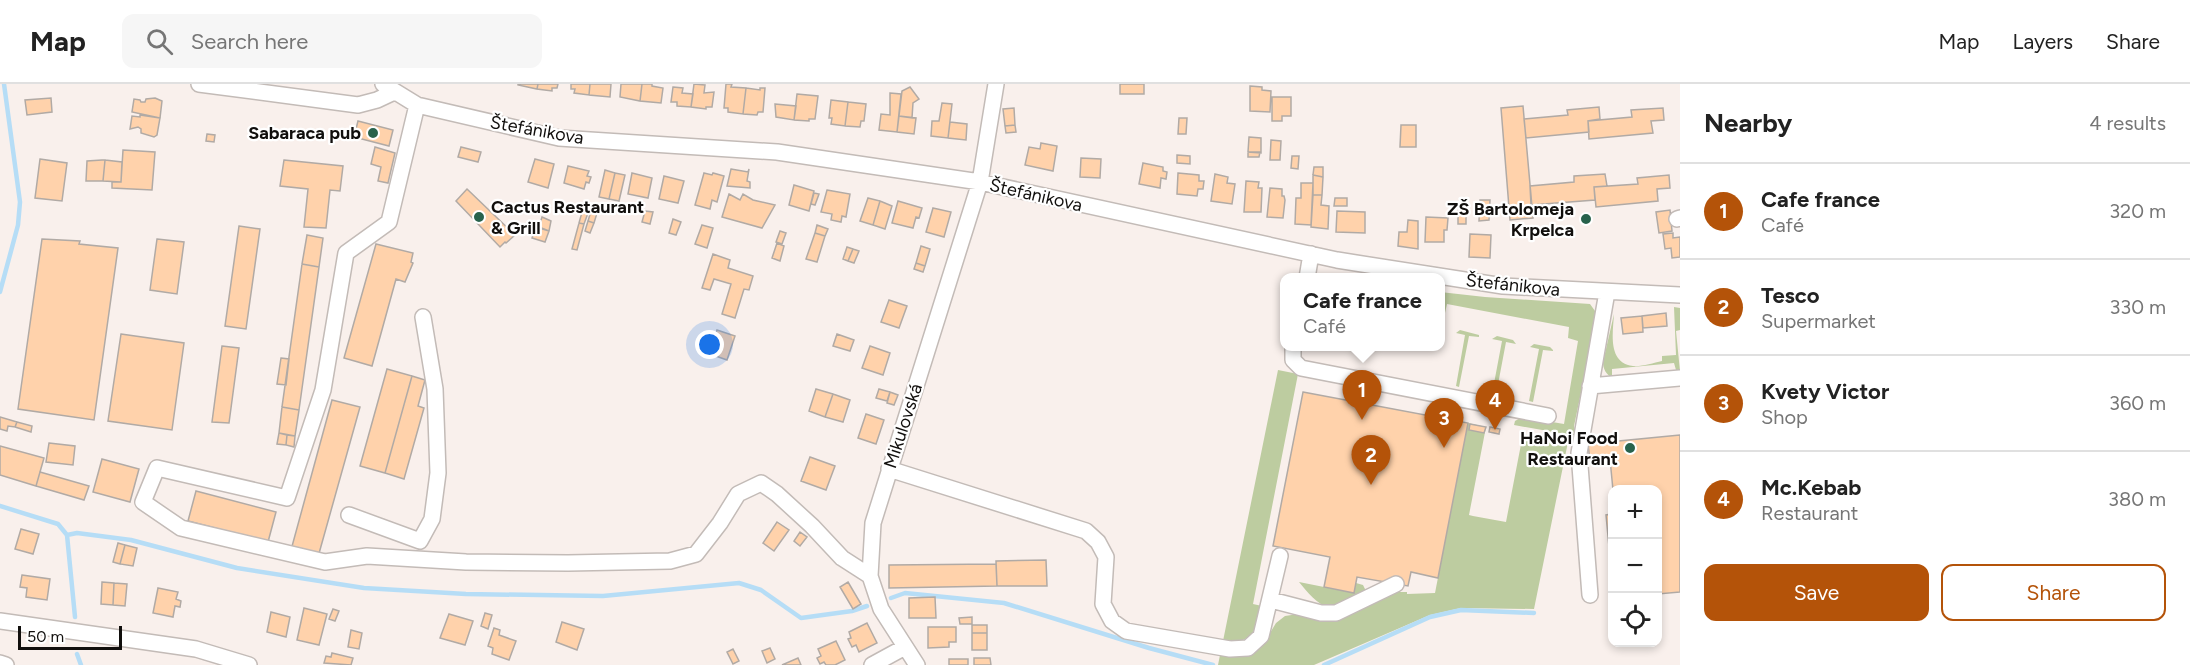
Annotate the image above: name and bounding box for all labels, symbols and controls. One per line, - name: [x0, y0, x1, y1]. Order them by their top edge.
- search box: [122, 14, 542, 68]
- text: Map: [30, 24, 86, 58]
- icon: search: [143, 25, 176, 58]
- text: Search here: [191, 28, 308, 55]
- text: Map: [1939, 29, 1979, 54]
- text: Layers: [2012, 29, 2073, 54]
- text: Share: [2106, 29, 2160, 54]
- text: Nearby: [1704, 107, 1792, 139]
- street label: Štefánikova: [488, 111, 586, 149]
- text: 4 results: [2089, 111, 2166, 135]
- place label: Sabaraca pub: [248, 122, 361, 144]
- marker: Sabaraca pub: [366, 126, 380, 140]
- street label: Štefánikova: [987, 174, 1085, 216]
- text: Cafe france: [1761, 186, 1880, 213]
- place label: Cactus Restaurant & Grill: [491, 196, 644, 239]
- place label: ZŠ Bartolomeja Krpelca: [1447, 198, 1574, 241]
- text: 1: [1719, 199, 1728, 223]
- text: 320 m: [2109, 199, 2166, 223]
- marker: Cactus Restaurant & Grill: [472, 210, 486, 224]
- marker: ZŠ Bartolomeja Krpelca: [1579, 212, 1593, 226]
- text: Café: [1761, 213, 1804, 237]
- street label: Štefánikova: [1465, 269, 1561, 301]
- popup: [1280, 273, 1445, 351]
- text: Tesco: [1761, 282, 1820, 309]
- text: Cafe france: [1303, 287, 1422, 314]
- text: 2: [1718, 295, 1729, 319]
- text: 330 m: [2109, 295, 2166, 319]
- text: Supermarket: [1761, 309, 1876, 333]
- text: Café: [1303, 314, 1346, 338]
- your location: [695, 330, 724, 359]
- pin: 1: [1342, 370, 1382, 420]
- text: Kvety Victor: [1761, 378, 1889, 405]
- pin: 4: [1476, 380, 1514, 430]
- street label: Mikulovská: [879, 381, 927, 471]
- text: 3: [1718, 391, 1729, 415]
- text: 360 m: [2109, 391, 2166, 415]
- pin: 3: [1424, 398, 1464, 448]
- text: Shop: [1761, 405, 1808, 429]
- place label: HaNoi Food Restaurant: [1520, 427, 1618, 470]
- pin: 2: [1352, 436, 1390, 485]
- marker: HaNoi Food Restaurant: [1623, 441, 1637, 455]
- text: Mc.Kebab: [1761, 474, 1861, 501]
- map controls: [1608, 485, 1662, 647]
- button: +: [1608, 485, 1662, 539]
- text: 4: [1717, 487, 1730, 511]
- text: 380 m: [2108, 487, 2166, 511]
- text: Restaurant: [1761, 501, 1858, 525]
- button: −: [1608, 539, 1662, 593]
- button: Save: [1704, 564, 1929, 621]
- button: Share: [1941, 564, 2166, 621]
- button: locate: [1608, 593, 1662, 647]
- scale bar: [18, 623, 122, 650]
- text: 50 m: [27, 627, 64, 646]

